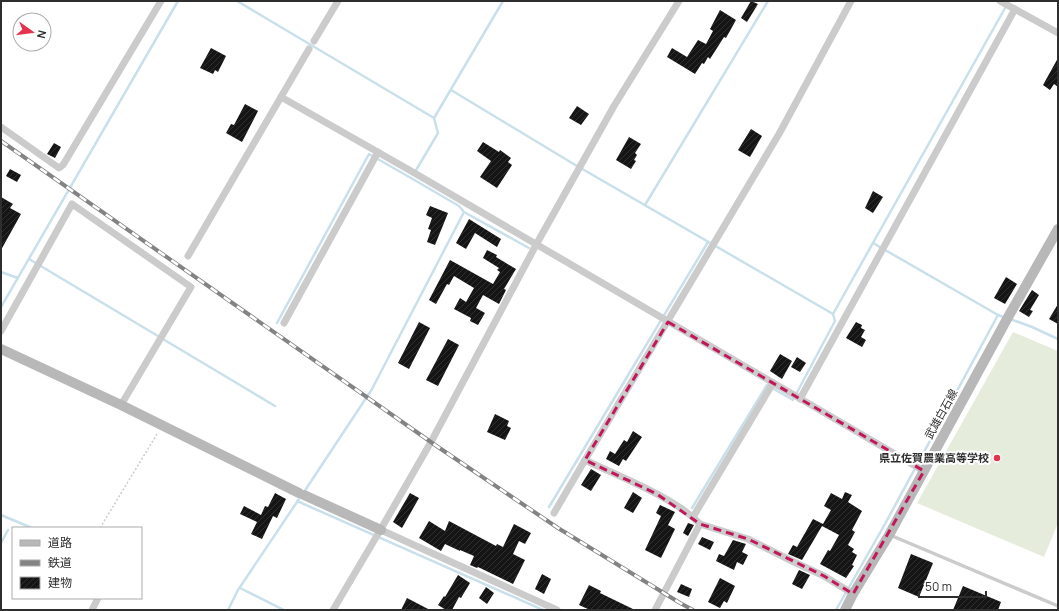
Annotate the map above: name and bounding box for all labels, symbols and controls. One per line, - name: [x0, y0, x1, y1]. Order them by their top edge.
- north arrow: [12, 12, 52, 52]
- text: N: [34, 29, 50, 40]
- street label: 武雄白石線: [921, 386, 960, 441]
- place label: 県立佐賀農業高等学校: [879, 450, 989, 465]
- marker: 県立佐賀農業高等学校: [992, 453, 1002, 463]
- legend: [12, 527, 142, 599]
- text: 道路: [48, 534, 72, 551]
- text: 鉄道: [48, 554, 72, 571]
- scale bar: [919, 573, 986, 599]
- text: 建物: [48, 574, 72, 591]
- text: 50 m: [925, 578, 952, 595]

